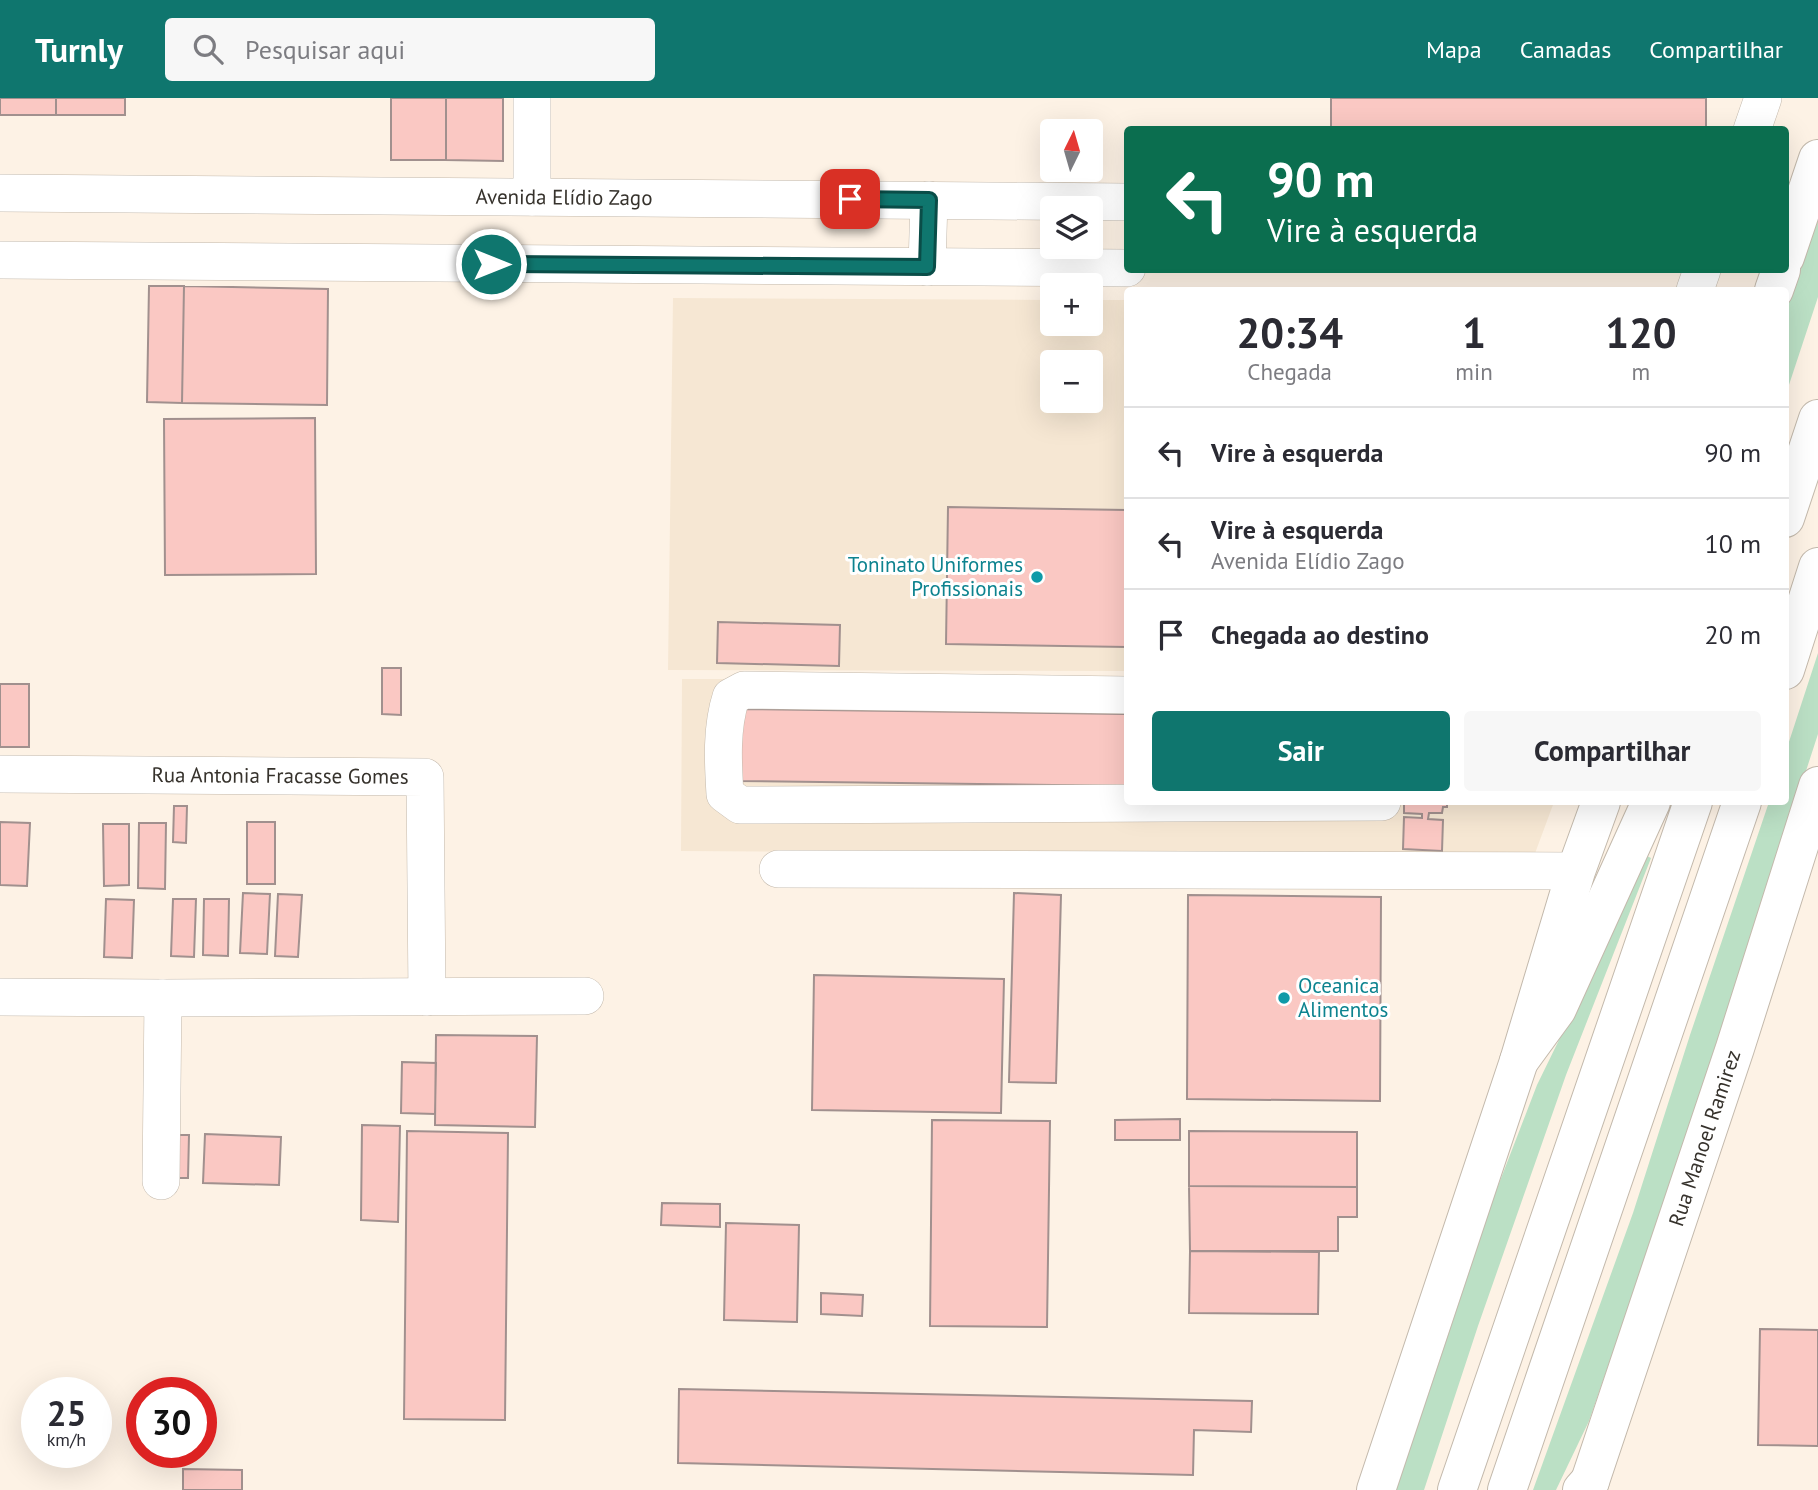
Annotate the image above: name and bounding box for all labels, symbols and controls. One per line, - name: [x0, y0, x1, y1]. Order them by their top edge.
- search box: [165, 18, 655, 81]
- text: Turnly: [35, 28, 123, 71]
- icon: search: [189, 30, 227, 68]
- text: Pesquisar aqui: [245, 33, 405, 66]
- text: Mapa: [1426, 34, 1482, 65]
- text: Camadas: [1520, 34, 1611, 65]
- text: Compartilhar: [1649, 34, 1783, 65]
- north arrow: [1040, 119, 1102, 182]
- map controls: [1040, 119, 1103, 413]
- text: 90 m: [1267, 147, 1374, 211]
- icon: left: [1152, 154, 1243, 245]
- pin: [820, 169, 880, 229]
- icon: arrive: [831, 180, 869, 218]
- street label: Avenida Elídio Zago: [475, 183, 653, 211]
- button: layers: [1040, 196, 1103, 259]
- text: Vire à esquerda: [1267, 209, 1478, 251]
- position arrow: [454, 227, 528, 301]
- button: +: [1040, 273, 1103, 336]
- text: 20:34: [1236, 305, 1343, 360]
- text: 1: [1462, 305, 1486, 360]
- text: 120: [1605, 305, 1677, 360]
- button: −: [1040, 350, 1103, 413]
- text: Chegada: [1247, 357, 1332, 386]
- text: min: [1455, 357, 1493, 386]
- text: m: [1632, 357, 1650, 386]
- icon: left: [1152, 434, 1190, 472]
- text: Vire à esquerda: [1211, 436, 1383, 469]
- text: 90 m: [1705, 436, 1761, 469]
- text: Vire à esquerda: [1211, 513, 1383, 546]
- icon: left: [1152, 525, 1190, 563]
- text: 10 m: [1705, 527, 1761, 560]
- text: Avenida Elídio Zago: [1211, 546, 1405, 575]
- place label: Toninato Uniformes Profissionais: [848, 551, 1023, 602]
- marker: Toninato Uniformes Profissionais: [1029, 569, 1045, 585]
- icon: arrive: [1152, 616, 1190, 654]
- text: Chegada ao destino: [1211, 618, 1429, 651]
- text: 20 m: [1705, 618, 1761, 651]
- button: Sair: [1152, 711, 1450, 791]
- button: Compartilhar: [1464, 711, 1761, 791]
- street label: Rua Antonia Fracasse Gomes: [151, 761, 409, 790]
- place label: Oceanica Alimentos: [1298, 972, 1388, 1023]
- marker: Oceanica Alimentos: [1276, 990, 1292, 1006]
- street label: Rua Manoel Ramirez: [1662, 1046, 1746, 1230]
- speed limit sign: 30: [126, 1377, 217, 1468]
- text: 25: [47, 1390, 86, 1436]
- text: km/h: [47, 1428, 86, 1451]

